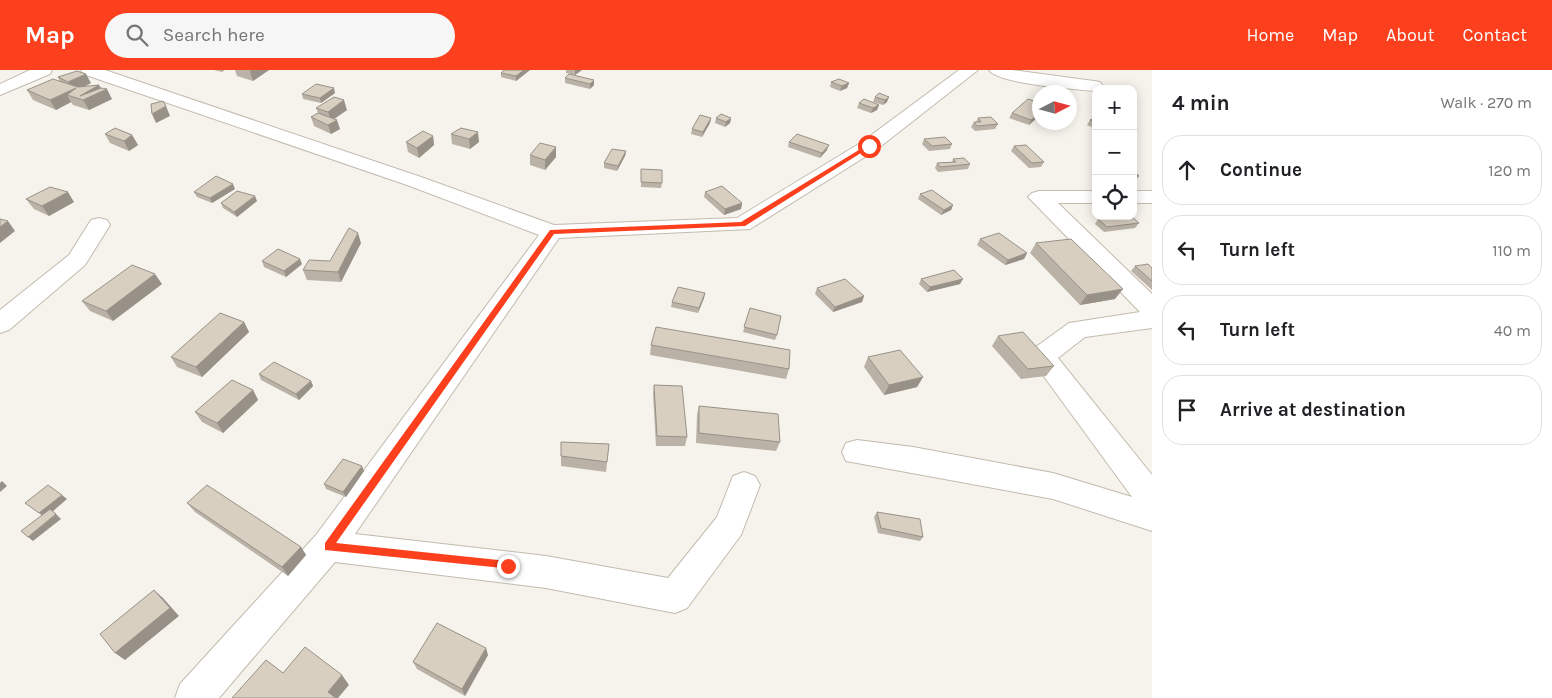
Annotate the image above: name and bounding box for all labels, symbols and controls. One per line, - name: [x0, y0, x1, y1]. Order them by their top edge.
- search box: [105, 13, 455, 58]
- text: Map: [25, 21, 75, 49]
- icon: search: [123, 21, 151, 49]
- text: Search here: [163, 24, 265, 46]
- text: Home: [1246, 24, 1294, 46]
- text: Map: [1322, 24, 1358, 46]
- text: About: [1386, 24, 1435, 46]
- text: Contact: [1463, 24, 1527, 46]
- north arrow: [1032, 85, 1077, 130]
- map controls: [1092, 85, 1137, 220]
- button: +: [1092, 85, 1137, 130]
- text: 4 min: [1172, 91, 1230, 115]
- text: Walk · 270 m: [1440, 93, 1532, 112]
- button: −: [1092, 130, 1137, 175]
- route start: [858, 135, 881, 158]
- icon: ahead: [1173, 156, 1201, 184]
- text: Continue: [1220, 159, 1302, 181]
- text: 120 m: [1488, 161, 1531, 180]
- button: locate: [1092, 175, 1137, 220]
- icon: left: [1173, 236, 1201, 264]
- text: Turn left: [1220, 239, 1295, 261]
- text: 110 m: [1492, 241, 1531, 260]
- icon: left: [1173, 316, 1201, 344]
- text: Turn left: [1220, 319, 1295, 341]
- text: 40 m: [1494, 321, 1531, 340]
- icon: arrive: [1173, 396, 1201, 424]
- text: Arrive at destination: [1220, 399, 1406, 421]
- route end: [497, 555, 520, 578]

